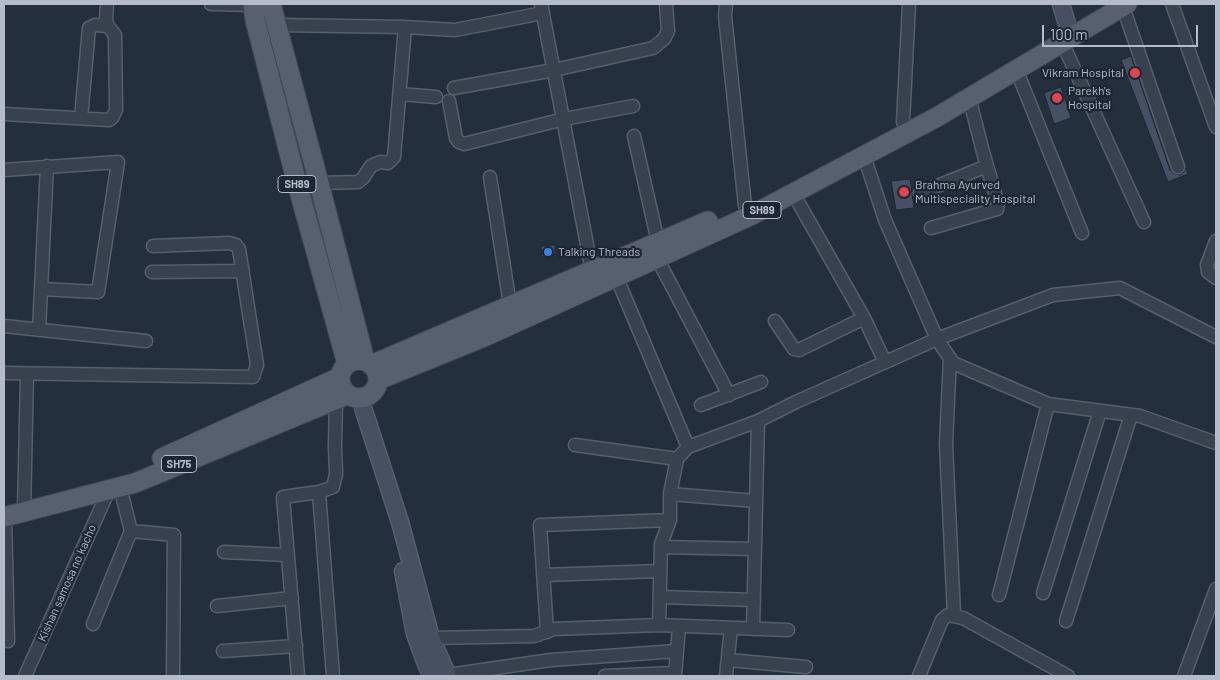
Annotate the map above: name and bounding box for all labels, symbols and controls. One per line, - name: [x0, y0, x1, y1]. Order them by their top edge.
- scale bar: [1045, 15, 1201, 47]
- text: 100 m: [1050, 25, 1088, 43]
- place label: Vikram Hospital: [1042, 66, 1124, 80]
- marker: Vikram Hospital: [1128, 66, 1142, 80]
- place label: Parekh's Hospital: [1068, 84, 1111, 112]
- marker: Parekh's Hospital: [1050, 91, 1064, 105]
- road number: SH89: [278, 175, 316, 192]
- place label: Brahma Ayurved Multispeciality Hospital: [915, 178, 1036, 206]
- marker: Brahma Ayurved Multispeciality Hospital: [897, 185, 911, 199]
- road number: SH89: [743, 202, 781, 218]
- place label: Talking Threads: [558, 245, 640, 259]
- marker: Talking Threads: [542, 246, 554, 258]
- road number: SH75: [162, 456, 196, 472]
- street label: Kishan samosa no kacho: [35, 522, 99, 644]

